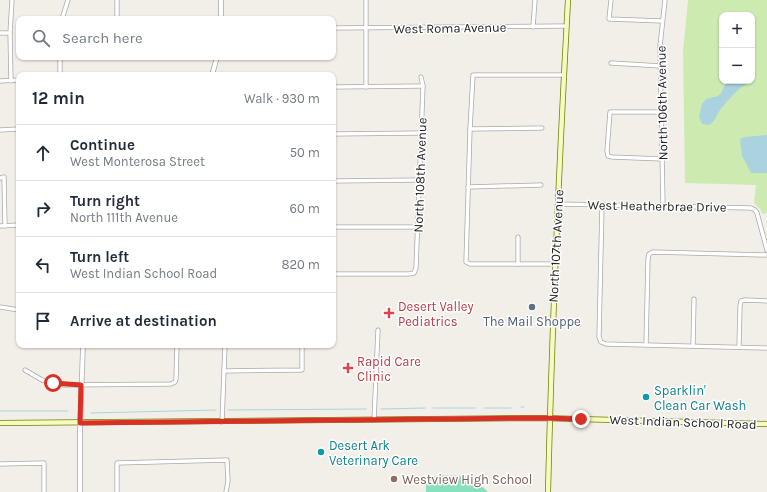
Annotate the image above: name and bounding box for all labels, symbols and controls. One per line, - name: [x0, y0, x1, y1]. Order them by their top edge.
- map controls: [719, 12, 755, 84]
- button: +: [719, 12, 755, 48]
- search box: [16, 16, 336, 60]
- street label: West Roma Avenue: [393, 20, 507, 36]
- icon: search: [30, 27, 52, 49]
- text: Search here: [62, 29, 143, 47]
- street label: North 106th Avenue: [653, 45, 670, 160]
- button: −: [719, 48, 755, 84]
- text: 12 min: [32, 88, 85, 108]
- text: Walk · 930 m: [244, 91, 320, 106]
- street label: North 108th Avenue: [410, 117, 430, 233]
- text: Continue: [70, 136, 135, 154]
- icon: ahead: [32, 142, 54, 164]
- text: 50 m: [290, 145, 320, 160]
- text: West Monterosa Street: [70, 154, 205, 169]
- street label: North 107th Avenue: [546, 189, 566, 303]
- text: Turn right: [70, 192, 140, 210]
- street label: West Heatherbrae Drive: [587, 197, 727, 215]
- icon: right: [32, 198, 54, 220]
- text: 60 m: [290, 201, 320, 216]
- text: North 111th Avenue: [70, 210, 178, 225]
- text: Turn left: [70, 248, 129, 266]
- icon: left: [32, 254, 54, 276]
- text: 820 m: [282, 257, 320, 272]
- text: West Indian School Road: [70, 266, 217, 281]
- place label: Desert Valley Pediatrics: [398, 299, 474, 329]
- marker: The Mail Shoppe: [527, 302, 537, 312]
- marker: Desert Valley Pediatrics: [383, 307, 395, 319]
- icon: arrive: [32, 310, 54, 332]
- text: Arrive at destination: [70, 312, 217, 330]
- place label: The Mail Shoppe: [483, 314, 581, 329]
- place label: Rapid Care Clinic: [357, 354, 421, 384]
- marker: Rapid Care Clinic: [342, 362, 354, 374]
- route start: [44, 374, 62, 392]
- place label: Sparklin' Clean Car Wash: [654, 383, 746, 413]
- marker: Sparklin' Clean Car Wash: [641, 392, 651, 402]
- route end: [572, 410, 590, 428]
- street label: West Indian School Road: [609, 412, 757, 432]
- place label: Desert Ark Veterinary Care: [329, 438, 418, 468]
- marker: Desert Ark Veterinary Care: [316, 447, 326, 457]
- place label: Westview High School: [402, 472, 532, 487]
- marker: Westview High School: [389, 474, 399, 484]

